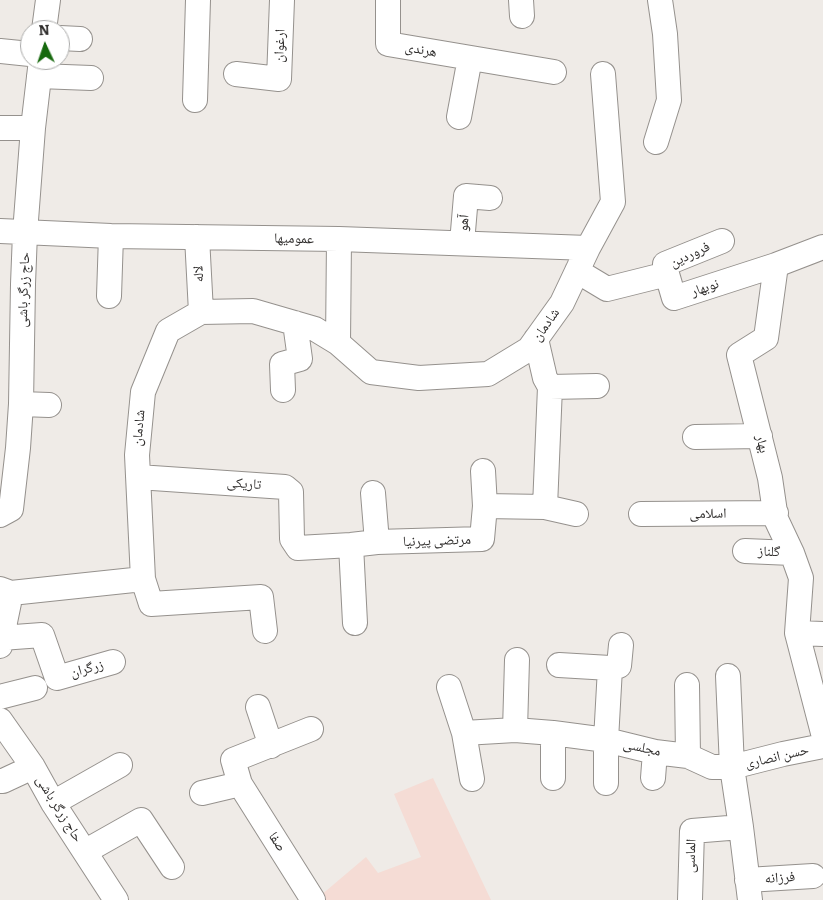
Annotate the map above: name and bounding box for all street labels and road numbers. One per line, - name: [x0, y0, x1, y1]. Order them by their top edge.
- street label: ارغوان: [271, 29, 289, 63]
- street label: هرندی: [404, 39, 438, 61]
- street label: آهو: [455, 214, 473, 232]
- street label: عمومیها: [274, 230, 314, 248]
- street label: فروردین: [667, 238, 713, 272]
- street label: حاج زرگر باشی: [14, 252, 34, 328]
- street label: لاله: [190, 265, 208, 283]
- street label: نوبهار: [689, 275, 721, 301]
- street label: شادمان: [529, 305, 563, 345]
- street label: شادمان: [129, 409, 149, 447]
- street label: بهار: [752, 433, 772, 455]
- street label: تاریکی: [226, 474, 262, 494]
- street label: اسلامی: [689, 505, 727, 523]
- street label: مرتضی پیرنیا: [403, 531, 471, 551]
- street label: گلناز: [758, 543, 780, 561]
- street label: زرگران: [68, 657, 106, 681]
- street label: مجلسی: [622, 736, 662, 760]
- street label: حسن انصاری: [744, 742, 810, 772]
- street label: حاج زرگر باشی: [32, 773, 86, 845]
- street label: صفا: [265, 829, 289, 855]
- street label: الماسی: [682, 838, 700, 874]
- street label: فرزانه: [764, 869, 796, 887]

